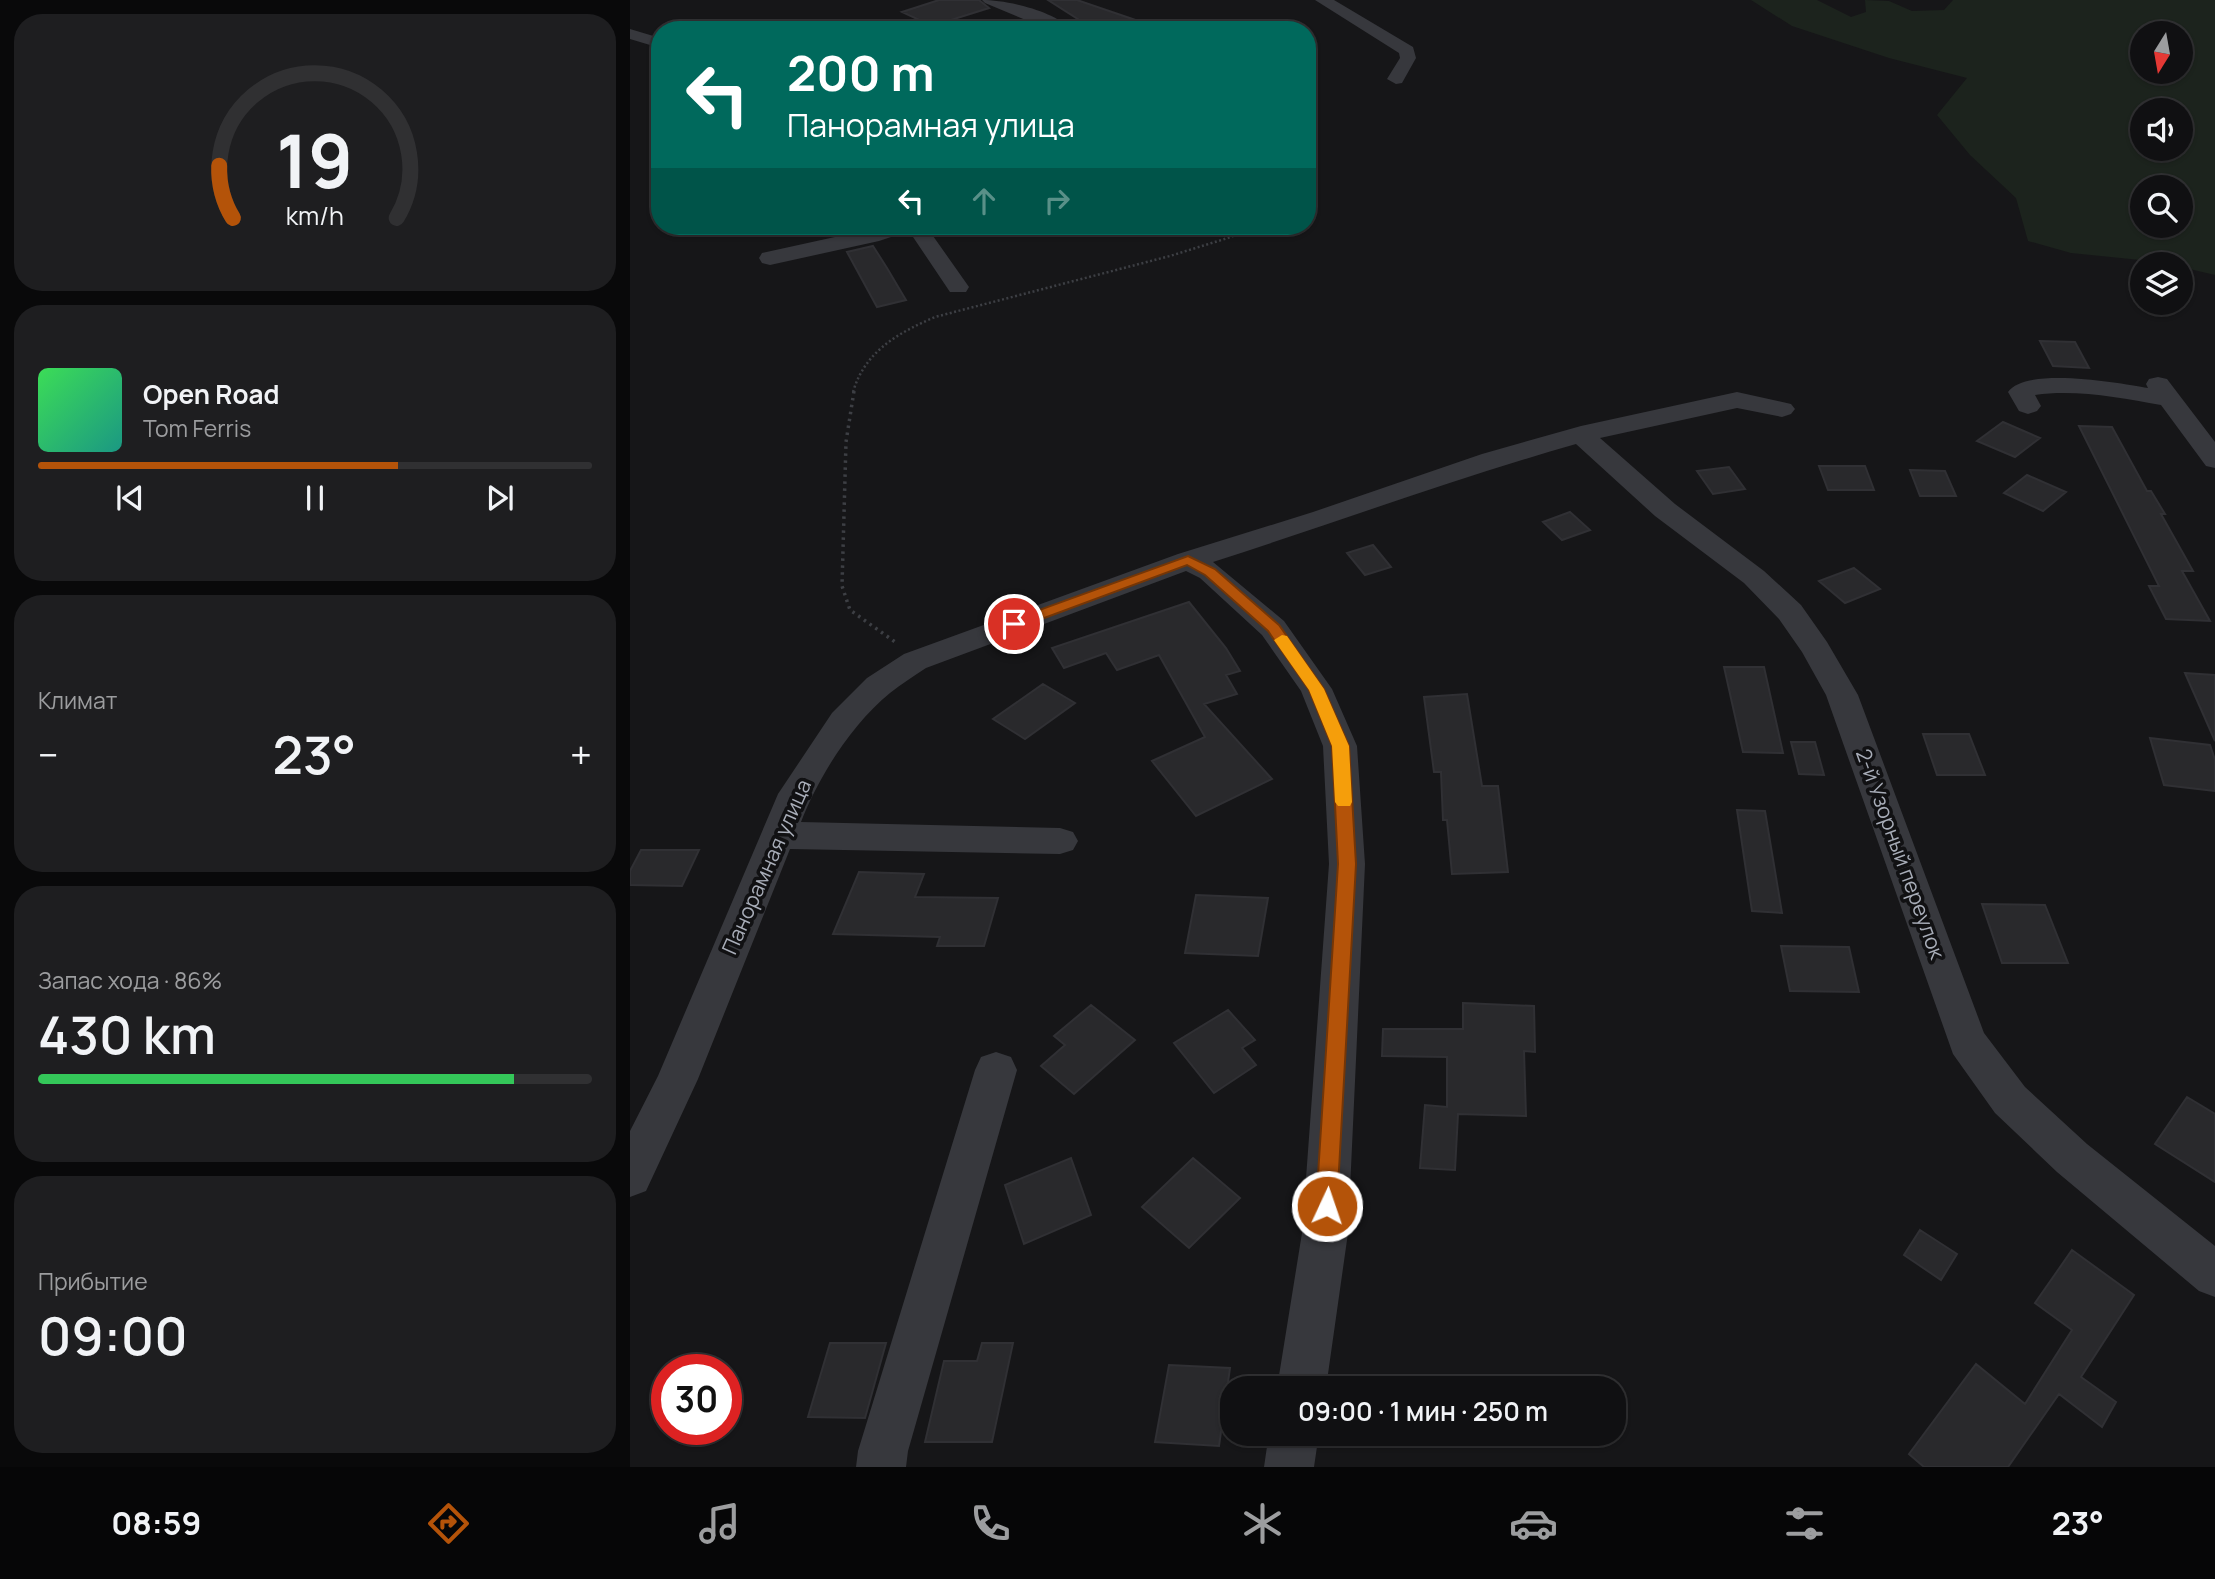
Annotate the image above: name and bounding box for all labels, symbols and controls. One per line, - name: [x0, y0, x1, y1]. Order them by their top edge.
- north arrow: [2130, 21, 2193, 84]
- map controls: [2130, 21, 2193, 315]
- text: 200 m: [787, 39, 935, 106]
- icon: left: [672, 49, 763, 140]
- button: sound: [2130, 98, 2193, 161]
- text: Панорамная улица: [787, 103, 1075, 147]
- text: 19: [276, 111, 354, 211]
- button: search: [2130, 175, 2193, 238]
- icon: left: [892, 182, 930, 220]
- icon: ahead: [965, 182, 1003, 220]
- icon: right: [1038, 182, 1076, 220]
- text: km/h: [286, 198, 344, 233]
- button: layers: [2130, 252, 2193, 315]
- text: Open Road: [143, 376, 279, 412]
- text: Tom Ferris: [143, 412, 251, 444]
- icon: previous: [111, 479, 149, 517]
- icon: pause: [296, 479, 334, 517]
- icon: next: [481, 479, 519, 517]
- pin: [984, 594, 1044, 654]
- icon: arrive: [995, 605, 1033, 643]
- text: Климат: [38, 684, 117, 716]
- text: 23°: [272, 719, 356, 790]
- text: −: [38, 728, 59, 780]
- text: +: [570, 728, 592, 780]
- street label: 2-й Узорный переулок: [1850, 745, 1952, 963]
- street label: Панорамная улица: [715, 775, 817, 959]
- text: Запас хода · 86%: [38, 964, 222, 996]
- text: 430 km: [38, 999, 216, 1070]
- position arrow: [1290, 1169, 1364, 1243]
- text: Прибытие: [38, 1265, 148, 1297]
- text: 09:00: [38, 1300, 188, 1371]
- speed limit sign: 30: [651, 1354, 742, 1445]
- text: 09:00 · 1 мин · 250 m: [1298, 1393, 1548, 1429]
- icon: directions: [424, 1499, 473, 1548]
- icon: music: [695, 1499, 744, 1548]
- icon: phone: [966, 1499, 1015, 1548]
- icon: climate: [1238, 1499, 1287, 1548]
- icon: car: [1509, 1499, 1558, 1548]
- icon: filters: [1780, 1499, 1829, 1548]
- text: 08:59: [111, 1501, 201, 1545]
- text: 23°: [2052, 1501, 2104, 1545]

